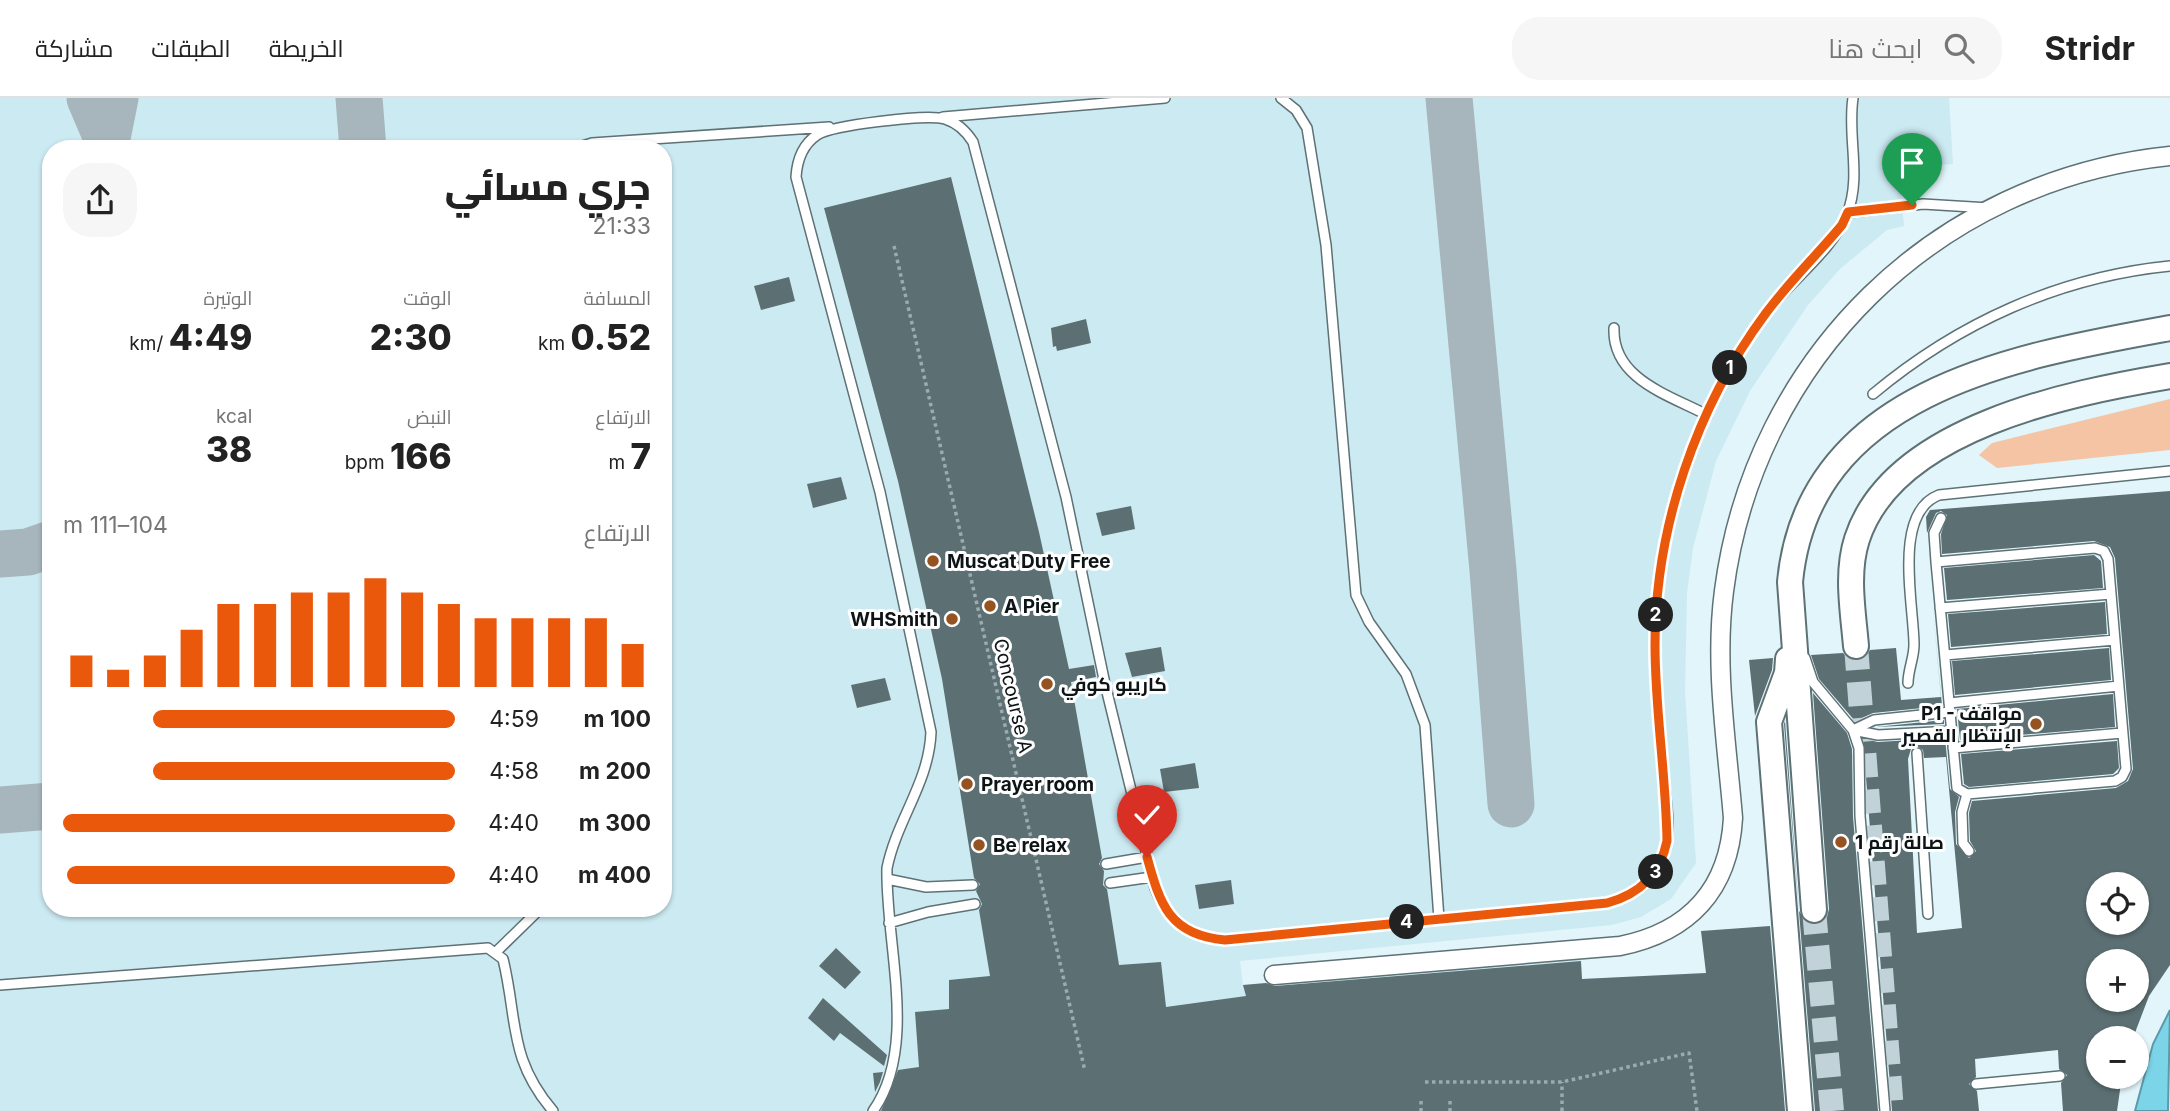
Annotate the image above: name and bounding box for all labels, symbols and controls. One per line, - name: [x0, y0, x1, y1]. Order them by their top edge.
- search box: [1512, 17, 2002, 80]
- text: Stridr: [2044, 28, 2135, 68]
- icon: search: [1940, 29, 1978, 67]
- text: ابحث هنا: [1828, 33, 1922, 64]
- text: مشاركة: [35, 34, 113, 63]
- text: الطبقات: [151, 34, 231, 63]
- text: الخريطة: [269, 34, 344, 63]
- pin: [1882, 133, 1942, 205]
- icon: arrive: [1893, 144, 1931, 182]
- button: share: [63, 163, 137, 237]
- text: جري مسائي: [445, 163, 651, 209]
- text: 21:33: [593, 212, 651, 240]
- text: الوتيرة: [204, 287, 252, 310]
- text: الوقت: [403, 287, 452, 310]
- text: المسافة: [583, 287, 651, 310]
- text: 4:49: [169, 316, 252, 358]
- text: 2:30: [370, 316, 452, 358]
- text: 0.52: [571, 316, 651, 358]
- text: /km: [129, 332, 169, 355]
- text: km: [538, 332, 571, 355]
- pin: 1: [1712, 350, 1748, 386]
- text: 1: [1725, 356, 1734, 379]
- text: kcal: [216, 405, 252, 428]
- text: النبض: [407, 406, 452, 429]
- text: الارتفاع: [595, 406, 651, 429]
- text: 38: [206, 428, 252, 470]
- text: 166: [390, 435, 452, 477]
- text: 7: [630, 435, 651, 477]
- text: bpm: [345, 451, 390, 474]
- text: m: [608, 451, 630, 474]
- text: 104–111 m: [63, 511, 168, 539]
- text: الارتفاع: [584, 519, 651, 547]
- place label: Muscat Duty Free: [947, 550, 1111, 573]
- marker: Muscat Duty Free: [925, 553, 941, 569]
- place label: A Pier: [1004, 595, 1059, 618]
- marker: A Pier: [982, 598, 998, 614]
- pin: 2: [1638, 598, 1674, 632]
- text: 2: [1650, 603, 1661, 626]
- place label: WHSmith: [850, 608, 938, 631]
- marker: WHSmith: [944, 611, 960, 627]
- street label: Concourse A: [989, 637, 1037, 755]
- place label: كاريبو كوفي: [1061, 673, 1167, 700]
- marker: كاريبو كوفي: [1039, 676, 1055, 692]
- place label: P1 - مواقف الإنتظار القصير: [1901, 702, 2022, 749]
- text: 4:59: [489, 705, 539, 733]
- text: 100 m: [584, 705, 651, 733]
- marker: P1 - مواقف الإنتظار القصير: [2028, 716, 2044, 732]
- text: 4:58: [489, 757, 539, 785]
- text: 200 m: [579, 757, 651, 785]
- place label: Prayer room: [981, 773, 1094, 796]
- marker: Prayer room: [959, 776, 975, 792]
- pin: [1117, 785, 1177, 857]
- icon: check: [1128, 796, 1166, 834]
- text: 4:40: [488, 809, 539, 837]
- text: 300 m: [579, 809, 651, 837]
- place label: صالة رقم 1: [1855, 831, 1944, 856]
- place label: Be relax: [993, 834, 1067, 857]
- marker: صالة رقم 1: [1833, 834, 1849, 850]
- marker: Be relax: [971, 837, 987, 853]
- pin: 3: [1638, 854, 1674, 890]
- text: 3: [1649, 860, 1662, 883]
- text: 4:40: [488, 861, 539, 889]
- text: 400 m: [578, 861, 651, 889]
- map controls: [2086, 872, 2149, 1089]
- button: locate: [2086, 872, 2149, 935]
- pin: 4: [1390, 904, 1424, 940]
- text: 4: [1400, 910, 1413, 933]
- button: +: [2086, 949, 2149, 1012]
- button: −: [2086, 1026, 2149, 1089]

